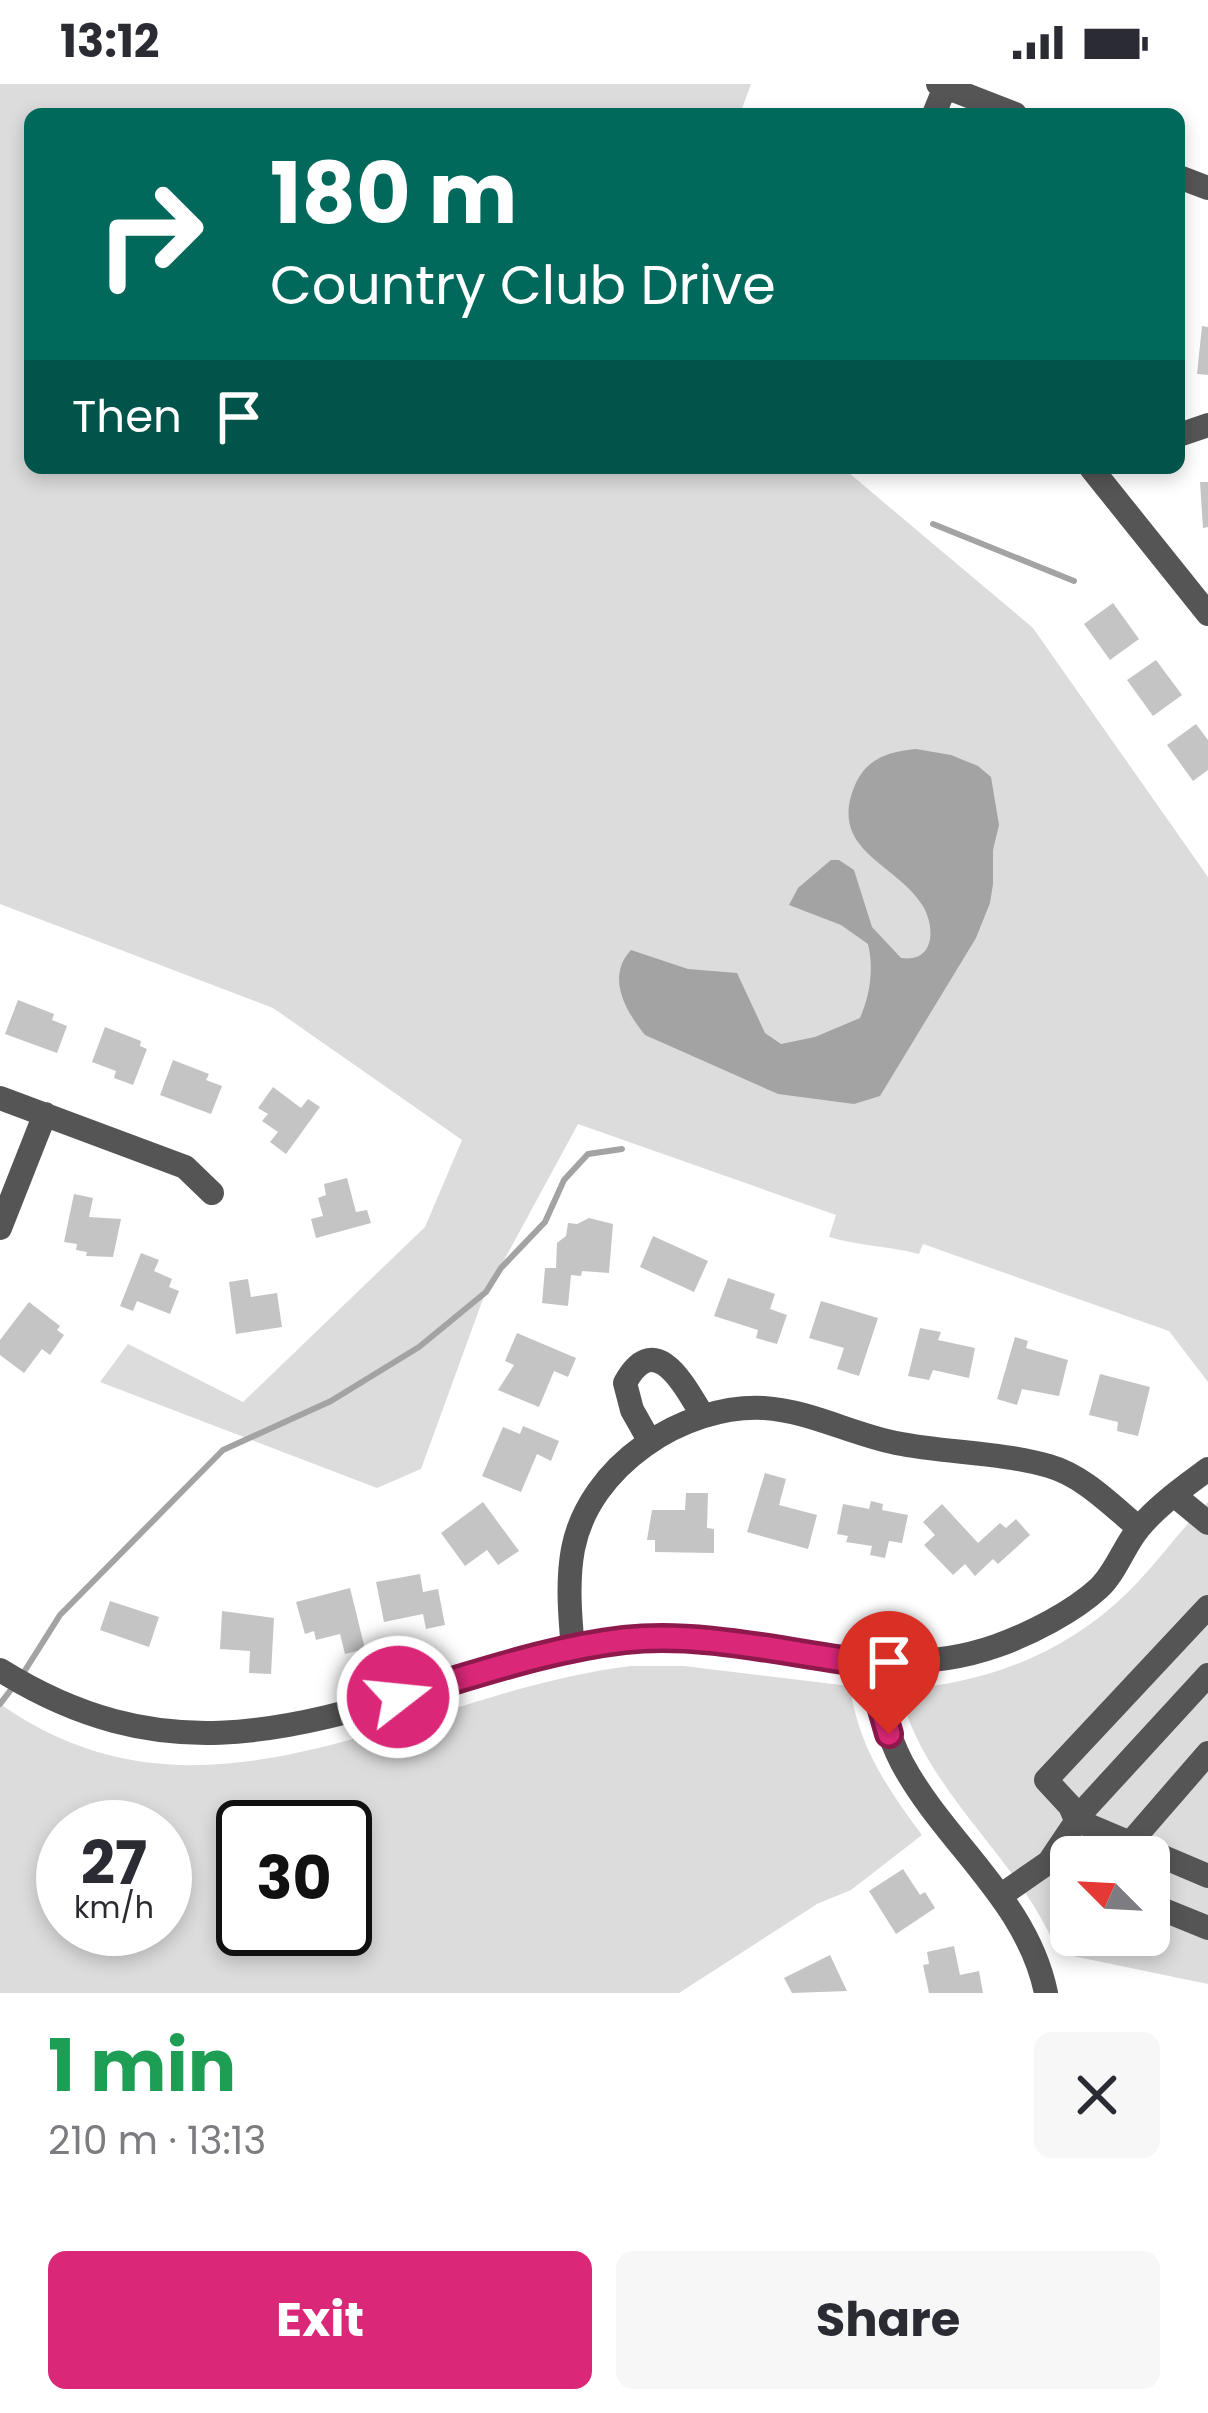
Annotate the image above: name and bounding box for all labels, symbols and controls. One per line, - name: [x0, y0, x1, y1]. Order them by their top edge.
- text: 13:12: [60, 10, 160, 73]
- text: 180 m: [270, 135, 518, 252]
- icon: right: [72, 156, 228, 312]
- text: Country Club Drive: [270, 247, 776, 323]
- icon: arrive: [206, 384, 272, 450]
- text: Then: [72, 385, 182, 448]
- pin: [838, 1611, 940, 1734]
- icon: arrive: [856, 1629, 922, 1695]
- position arrow: [335, 1634, 461, 1760]
- speed limit sign: 30: [216, 1800, 372, 1956]
- text: 27: [81, 1821, 147, 1905]
- north arrow: [1050, 1836, 1170, 1956]
- map controls: [1050, 1836, 1170, 1956]
- text: km/h: [74, 1886, 154, 1929]
- text: 1 min: [48, 2015, 236, 2116]
- button: close: [1034, 2032, 1160, 2158]
- text: 210 m · 13:13: [48, 2113, 266, 2168]
- button: Exit: [48, 2251, 592, 2389]
- button: Share: [616, 2251, 1160, 2389]

